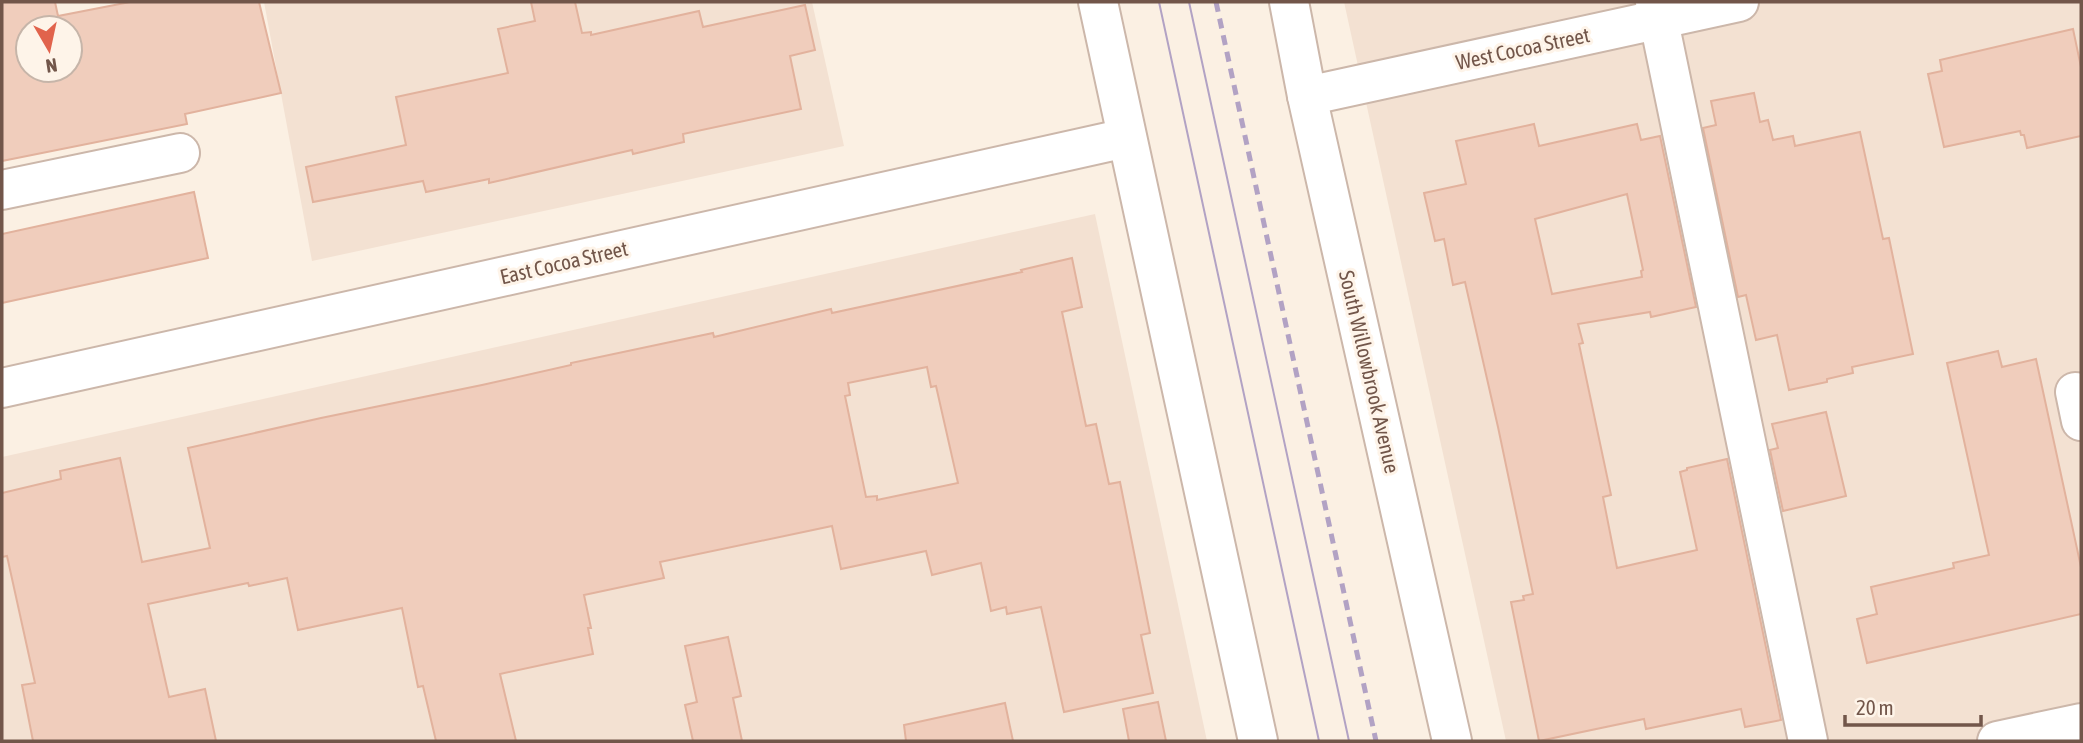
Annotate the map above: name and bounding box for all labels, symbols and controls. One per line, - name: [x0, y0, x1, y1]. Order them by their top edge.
- north arrow: [14, 14, 84, 84]
- street label: West Cocoa Street: [1454, 22, 1592, 74]
- text: N: [44, 54, 59, 78]
- street label: East Cocoa Street: [497, 236, 630, 288]
- street label: South Willowbrook Avenue: [1335, 268, 1405, 475]
- scale bar: [1845, 684, 1982, 728]
- text: 20 m: [1856, 695, 1894, 719]

